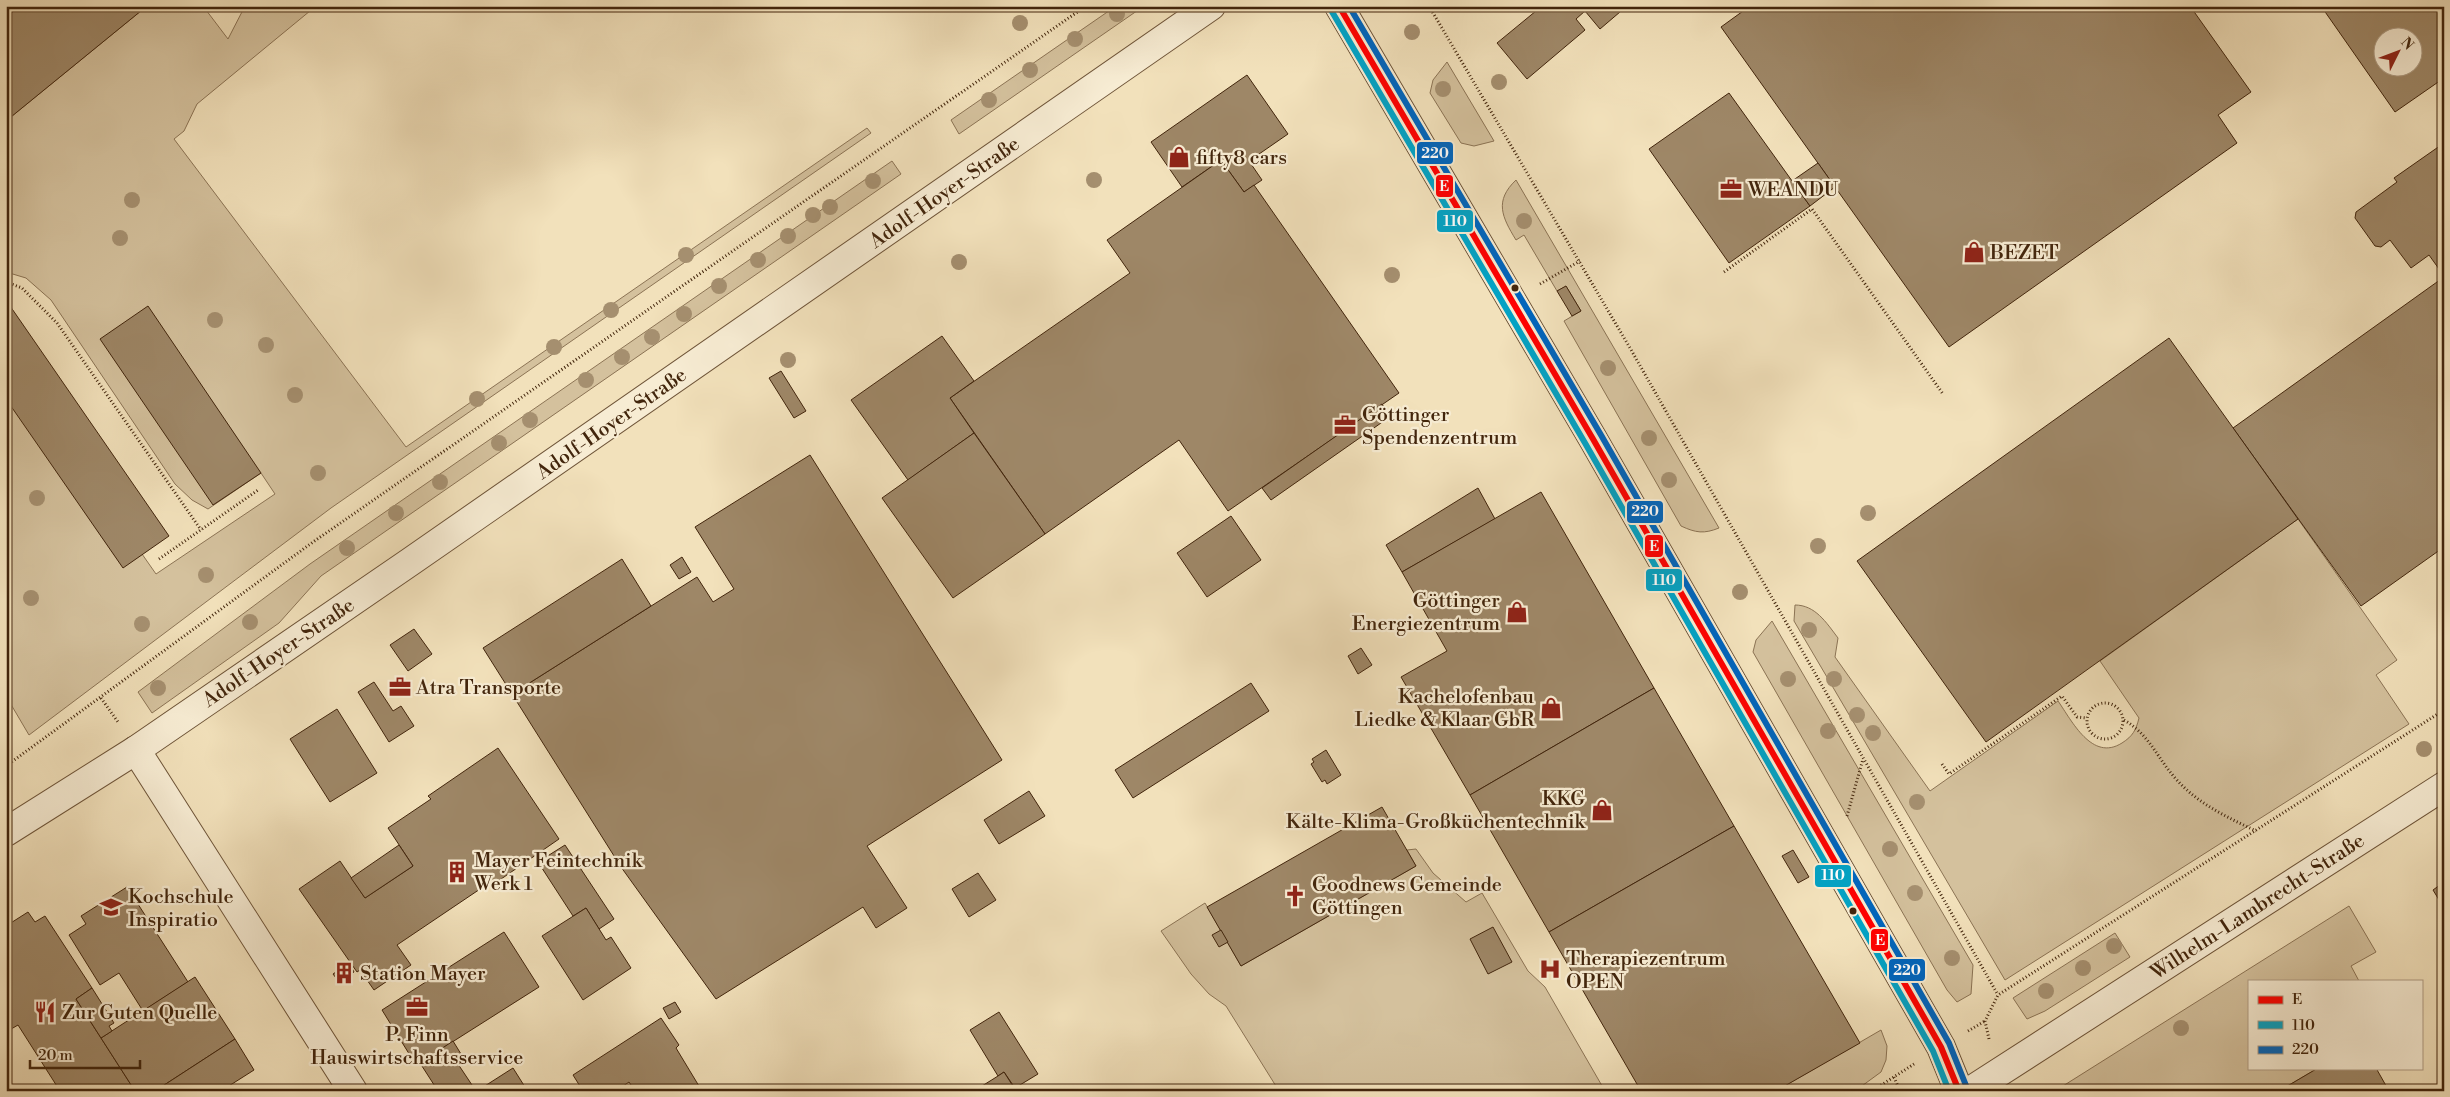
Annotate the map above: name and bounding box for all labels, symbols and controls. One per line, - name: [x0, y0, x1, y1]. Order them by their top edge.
- north arrow: [2372, 28, 2422, 78]
- text: N: [2397, 34, 2417, 54]
- street label: Adolf-Hoyer-Straße: [864, 132, 1025, 255]
- line badge: 220: [1416, 141, 1454, 165]
- shop icon: fifty8 cars: [1166, 144, 1192, 170]
- text: 220: [1421, 145, 1449, 163]
- place label: fifty8 cars: [1196, 146, 1287, 171]
- line badge: E: [1435, 174, 1454, 198]
- office icon: WEANDU: [1718, 176, 1744, 202]
- text: E: [1439, 178, 1449, 196]
- place label: WEANDU: [1747, 178, 1839, 203]
- line badge: 110: [1436, 209, 1474, 233]
- text: 110: [1443, 213, 1467, 231]
- shop icon: BEZET: [1961, 239, 1987, 265]
- place label: BEZET: [1989, 241, 2059, 266]
- unlabelled marker: [1510, 283, 1520, 293]
- street label: Adolf-Hoyer-Straße: [531, 363, 692, 486]
- place label: Göttinger Spendenzentrum: [1362, 403, 1518, 451]
- office icon: Göttinger Spendenzentrum: [1332, 412, 1358, 438]
- line badge: 220: [1626, 500, 1664, 524]
- text: 220: [1631, 503, 1659, 521]
- line badge: E: [1644, 534, 1664, 558]
- text: E: [1649, 538, 1659, 556]
- line badge: 110: [1645, 568, 1683, 592]
- text: 110: [1652, 572, 1676, 590]
- place label: Göttinger Energiezentrum: [1352, 589, 1500, 637]
- street label: Adolf-Hoyer-Straße: [197, 593, 360, 714]
- shop icon: Göttinger Energiezentrum: [1504, 599, 1530, 625]
- office icon: Atra Transporte: [387, 674, 413, 700]
- place label: Atra Transporte: [415, 676, 561, 701]
- place label: Kachelofenbau Liedke & Klaar GbR: [1355, 685, 1535, 733]
- shop icon: Kachelofenbau Liedke & Klaar GbR: [1538, 695, 1564, 721]
- place label: KKG Kälte-Klima-Großküchentechnik: [1286, 787, 1587, 835]
- shop icon: KKG Kälte-Klima-Großküchentechnik: [1589, 797, 1615, 823]
- street label: Wilhelm-Lambrecht-Straße: [2145, 829, 2369, 986]
- place label: Mayer Feintechnik Werk 1: [473, 849, 644, 897]
- building icon: Mayer Feintechnik Werk 1: [444, 859, 470, 885]
- line badge: 110: [1814, 864, 1852, 888]
- text: 110: [1821, 867, 1845, 885]
- place label: Goodnews Gemeinde Göttingen: [1312, 873, 1502, 921]
- church icon: Goodnews Gemeinde Göttingen: [1282, 883, 1308, 909]
- place label: Kochschule Inspiratio: [128, 885, 234, 933]
- school or university icon: Kochschule Inspiratio: [98, 894, 124, 920]
- unlabelled marker: [1848, 906, 1858, 916]
- line badge: E: [1870, 928, 1889, 952]
- text: E: [1875, 932, 1885, 950]
- place label: Therapiezentrum OPEN: [1566, 947, 1726, 995]
- hospital icon: Therapiezentrum OPEN: [1537, 956, 1563, 982]
- line badge: 220: [1888, 958, 1926, 982]
- building icon: Station Mayer: [331, 960, 357, 986]
- place label: Station Mayer: [360, 962, 486, 987]
- text: 220: [1893, 962, 1921, 980]
- legend: [2248, 980, 2422, 1070]
- text: E: [2292, 990, 2302, 1009]
- office icon: P. Finn Hauswirtschaftsservice: [404, 994, 430, 1020]
- restaurant icon: Zur Guten Quelle: [32, 999, 58, 1025]
- place label: Zur Guten Quelle: [62, 1001, 217, 1026]
- text: 110: [2292, 1016, 2315, 1035]
- place label: P. Finn Hauswirtschaftsservice: [311, 1023, 523, 1071]
- scale bar: [30, 1037, 140, 1069]
- text: 220: [2292, 1040, 2319, 1059]
- text: 20 m: [38, 1046, 73, 1065]

